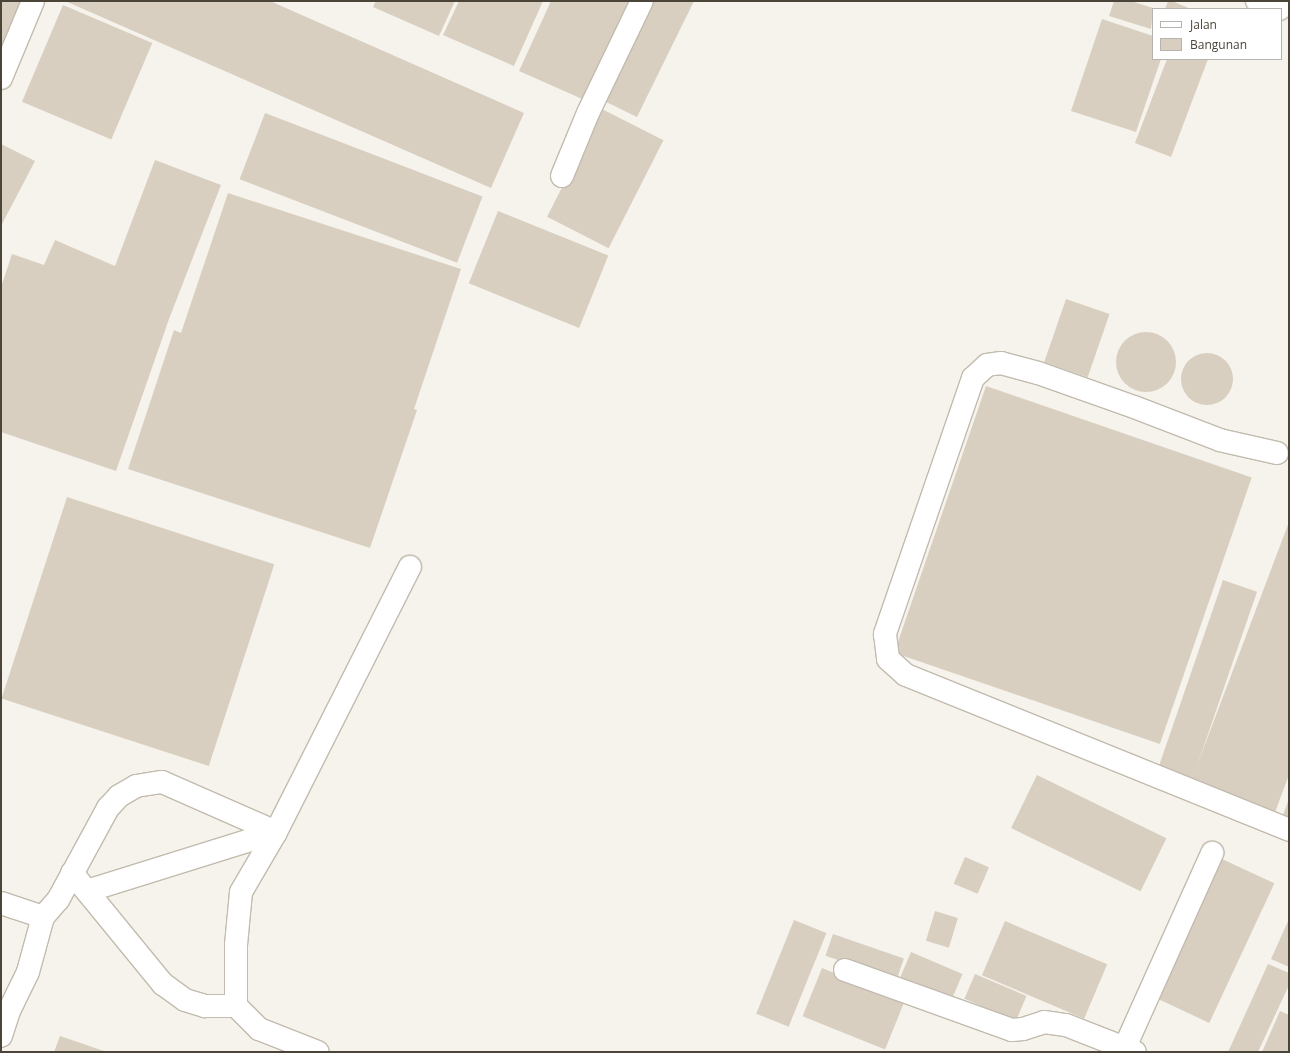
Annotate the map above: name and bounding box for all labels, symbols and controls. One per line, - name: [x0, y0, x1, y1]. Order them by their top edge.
- legend: [1152, 8, 1282, 60]
- text: Jalan: [1190, 16, 1217, 33]
- text: Bangunan: [1190, 36, 1247, 53]

